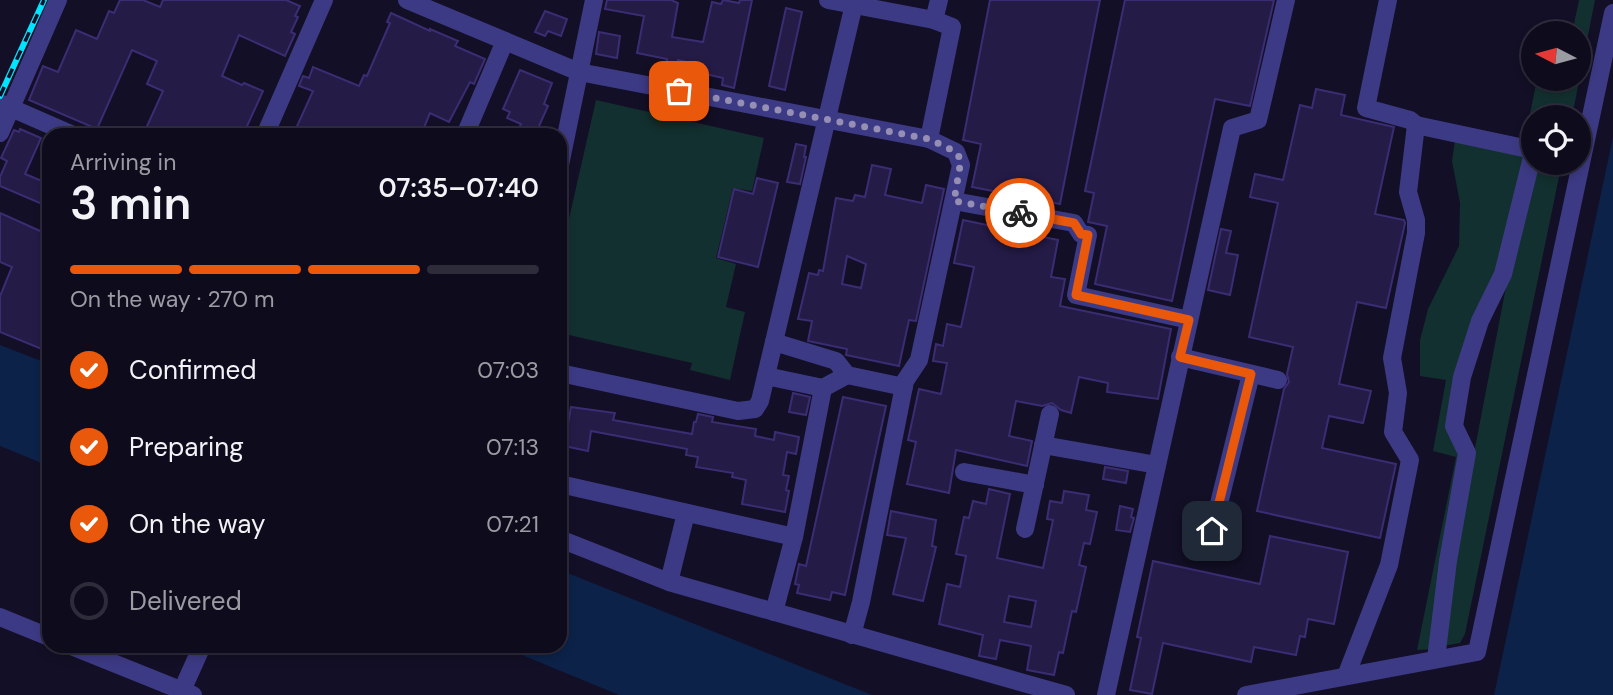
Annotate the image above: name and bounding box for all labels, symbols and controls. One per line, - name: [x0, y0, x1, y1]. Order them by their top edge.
- north arrow: [1521, 21, 1591, 91]
- map controls: [1521, 21, 1591, 175]
- pin: [649, 61, 709, 121]
- icon: bag: [660, 72, 698, 110]
- button: locate: [1521, 105, 1591, 175]
- text: Arriving in: [70, 147, 176, 177]
- text: 07:35–07:40: [379, 171, 539, 205]
- text: 3 min: [70, 173, 191, 233]
- courier: [985, 178, 1055, 248]
- icon: bike: [1001, 194, 1039, 232]
- text: On the way · 270 m: [70, 284, 275, 314]
- icon: check: [70, 351, 108, 389]
- text: Confirmed: [129, 353, 256, 387]
- text: 07:03: [477, 355, 539, 385]
- icon: check: [70, 428, 108, 466]
- text: Preparing: [129, 430, 244, 464]
- text: 07:13: [486, 432, 539, 462]
- pin: [1182, 501, 1242, 561]
- icon: check: [70, 505, 108, 543]
- text: On the way: [129, 507, 265, 541]
- text: 07:21: [486, 509, 539, 539]
- icon: home: [1193, 512, 1231, 550]
- text: Delivered: [129, 584, 242, 618]

